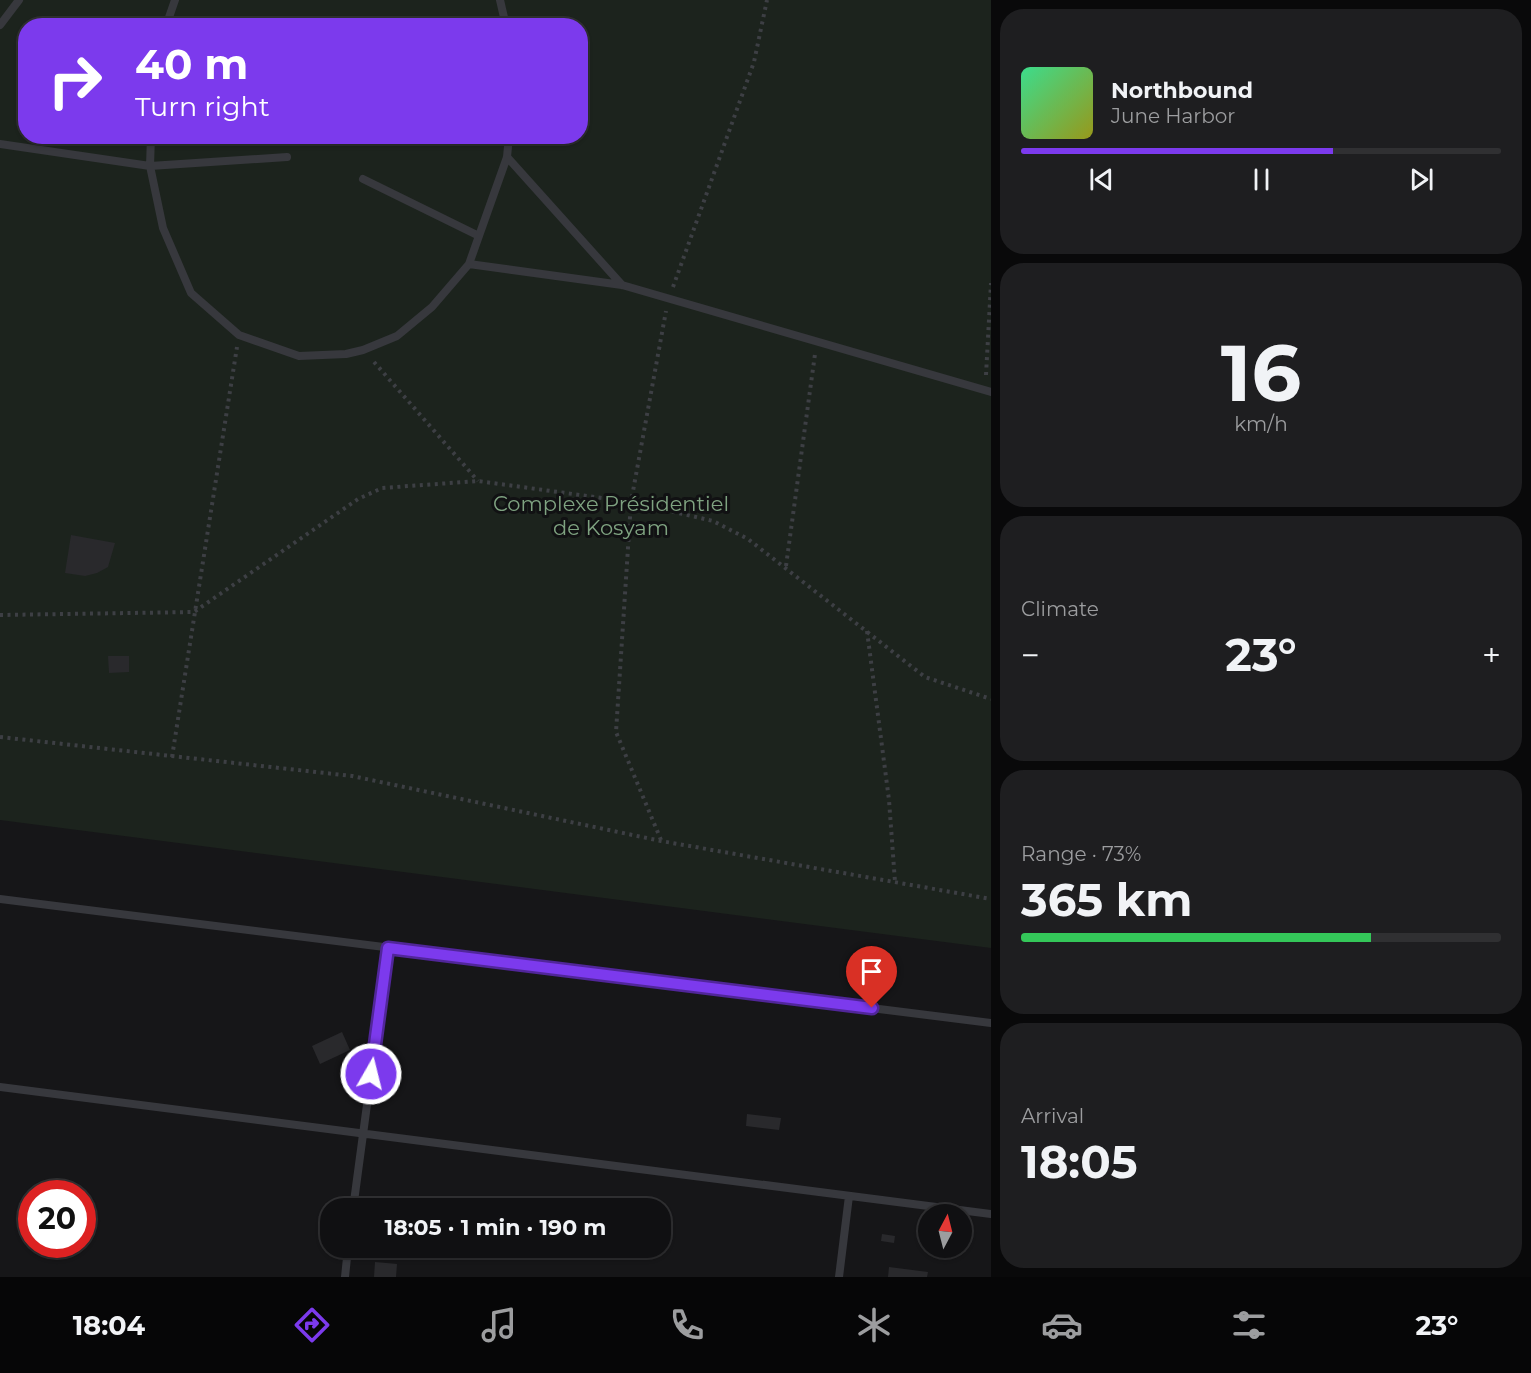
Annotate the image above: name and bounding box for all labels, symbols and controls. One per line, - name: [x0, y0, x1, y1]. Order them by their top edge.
- text: 40 m: [135, 38, 248, 90]
- icon: right: [36, 42, 114, 120]
- text: Northbound: [1111, 77, 1253, 104]
- text: Turn right: [135, 90, 270, 123]
- text: June Harbor: [1111, 104, 1235, 128]
- icon: previous: [1085, 163, 1118, 196]
- icon: pause: [1245, 163, 1278, 196]
- icon: next: [1405, 163, 1438, 196]
- text: 16: [1221, 325, 1301, 421]
- text: km/h: [1234, 412, 1288, 436]
- park label: Complexe Présidentiel de Kosyam: [493, 491, 729, 540]
- text: Climate: [1021, 597, 1099, 621]
- text: 23°: [1225, 627, 1297, 682]
- text: −: [1021, 635, 1040, 675]
- text: +: [1482, 635, 1501, 675]
- text: Range · 73%: [1021, 842, 1141, 866]
- text: 365 km: [1021, 872, 1192, 927]
- pin: [846, 946, 897, 1008]
- icon: arrive: [855, 955, 888, 988]
- position arrow: [339, 1042, 403, 1106]
- text: Arrival: [1021, 1104, 1084, 1128]
- text: 18:05: [1021, 1134, 1137, 1189]
- speed limit sign: 20: [18, 1180, 96, 1258]
- north arrow: [918, 1204, 972, 1258]
- map controls: [918, 1204, 972, 1258]
- text: 18:05 · 1 min · 190 m: [385, 1214, 606, 1241]
- icon: directions: [291, 1304, 333, 1346]
- icon: music: [478, 1304, 520, 1346]
- icon: phone: [666, 1304, 708, 1346]
- icon: climate: [853, 1304, 895, 1346]
- icon: car: [1041, 1304, 1083, 1346]
- icon: filters: [1228, 1304, 1270, 1346]
- text: 18:04: [73, 1309, 145, 1342]
- text: 23°: [1415, 1309, 1458, 1342]

